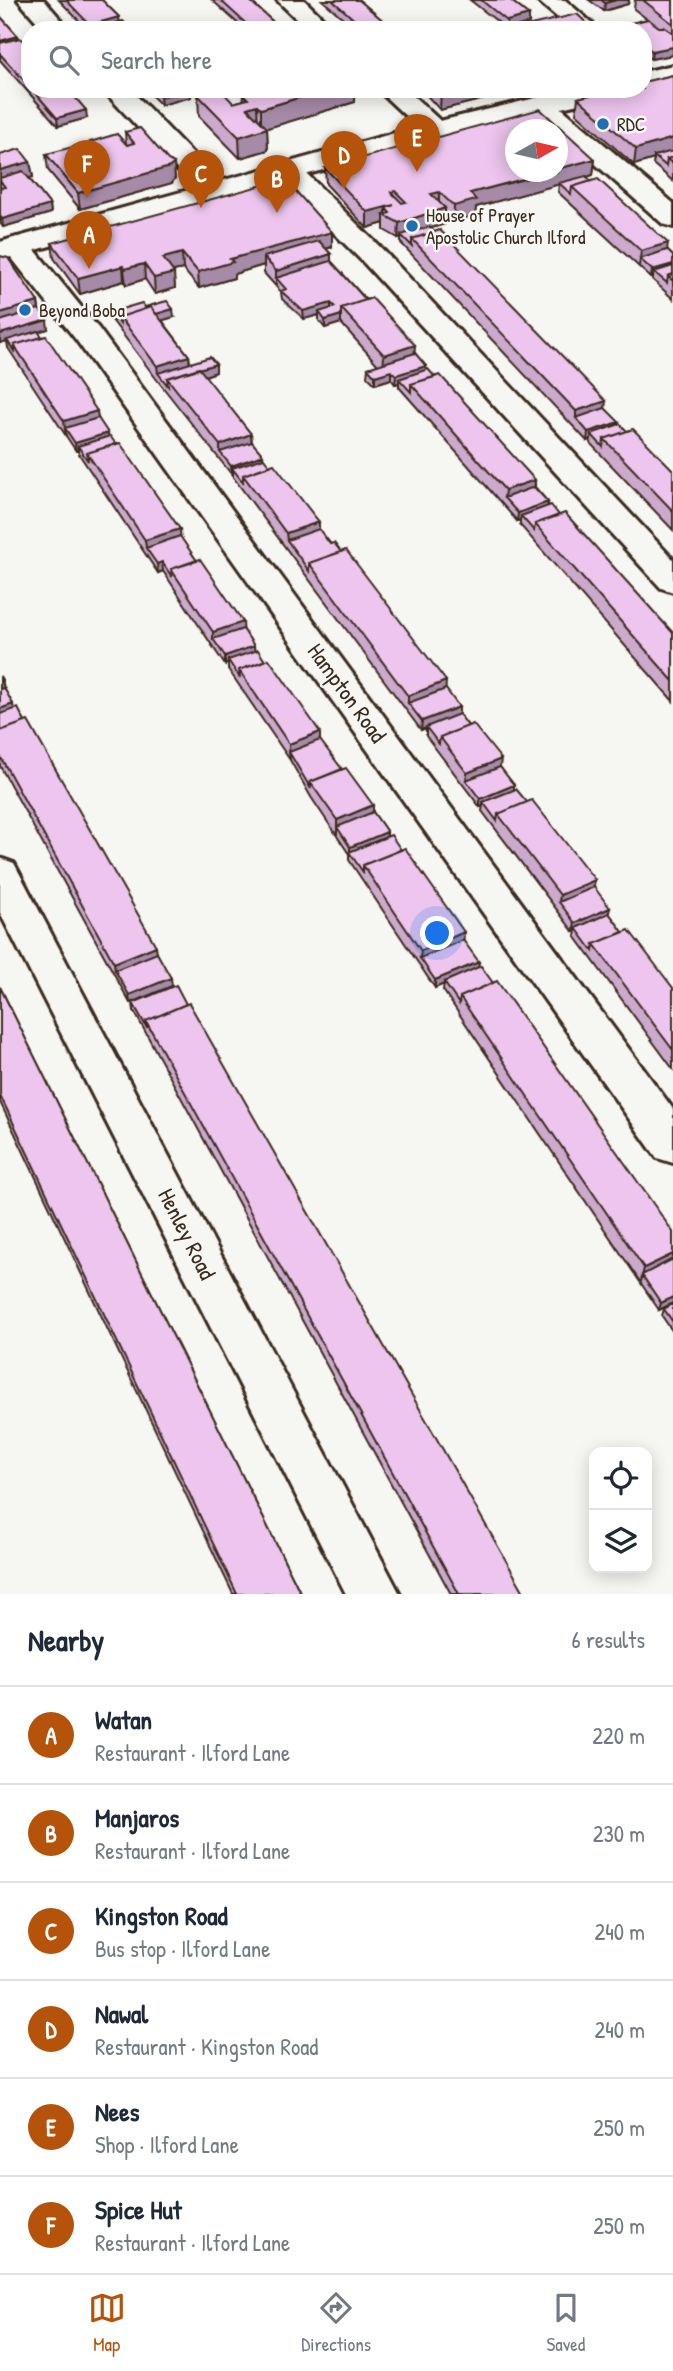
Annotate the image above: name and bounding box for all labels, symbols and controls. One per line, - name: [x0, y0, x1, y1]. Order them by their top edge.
- search box: [21, 21, 652, 98]
- icon: search: [45, 41, 83, 79]
- text: Search here: [101, 42, 212, 77]
- place label: RDC: [617, 111, 645, 137]
- pin: E: [394, 114, 440, 172]
- marker: RDC: [595, 116, 611, 132]
- north arrow: [505, 119, 568, 182]
- pin: D: [321, 131, 367, 189]
- pin: F: [64, 140, 110, 198]
- pin: C: [178, 150, 224, 208]
- pin: B: [254, 155, 300, 213]
- place label: House of Prayer Apostolic Church Ilford: [426, 202, 586, 250]
- pin: A: [66, 211, 112, 269]
- marker: House of Prayer Apostolic Church Ilford: [404, 218, 420, 234]
- place label: Beyond Boba: [39, 297, 125, 323]
- marker: Beyond Boba: [17, 302, 33, 318]
- street label: Hampton Road: [301, 637, 394, 749]
- your location: [420, 916, 454, 950]
- street label: Henley Road: [151, 1183, 224, 1285]
- map controls: [589, 1447, 652, 1573]
- button: locate: [589, 1447, 652, 1510]
- button: layers: [589, 1510, 652, 1573]
- text: Nearby: [28, 1620, 104, 1660]
- text: 6 results: [572, 1624, 645, 1655]
- text: Watan: [95, 1702, 152, 1737]
- text: A: [45, 1720, 57, 1751]
- text: 220 m: [592, 1720, 645, 1751]
- text: Restaurant · Ilford Lane: [95, 1737, 290, 1768]
- text: Manjaros: [95, 1800, 179, 1835]
- text: B: [45, 1818, 57, 1849]
- text: 230 m: [593, 1818, 645, 1849]
- text: Restaurant · Ilford Lane: [95, 1835, 290, 1866]
- text: Kingston Road: [95, 1898, 228, 1933]
- text: C: [45, 1916, 57, 1947]
- text: 240 m: [594, 1916, 645, 1947]
- text: Bus stop · Ilford Lane: [95, 1933, 270, 1964]
- text: Nawal: [95, 1996, 148, 2031]
- text: D: [46, 2014, 56, 2045]
- text: 240 m: [594, 2014, 645, 2045]
- text: Restaurant · Kingston Road: [95, 2031, 318, 2062]
- text: Nees: [95, 2094, 140, 2129]
- text: E: [46, 2112, 56, 2143]
- text: 250 m: [593, 2112, 645, 2143]
- text: Shop · Ilford Lane: [95, 2129, 239, 2160]
- text: Spice Hut: [95, 2192, 182, 2227]
- text: F: [47, 2210, 55, 2241]
- text: 250 m: [593, 2210, 645, 2241]
- text: Restaurant · Ilford Lane: [95, 2227, 290, 2258]
- tab: Map: [88, 2289, 126, 2357]
- tab: Directions: [301, 2289, 371, 2357]
- tab: Saved: [547, 2289, 585, 2357]

